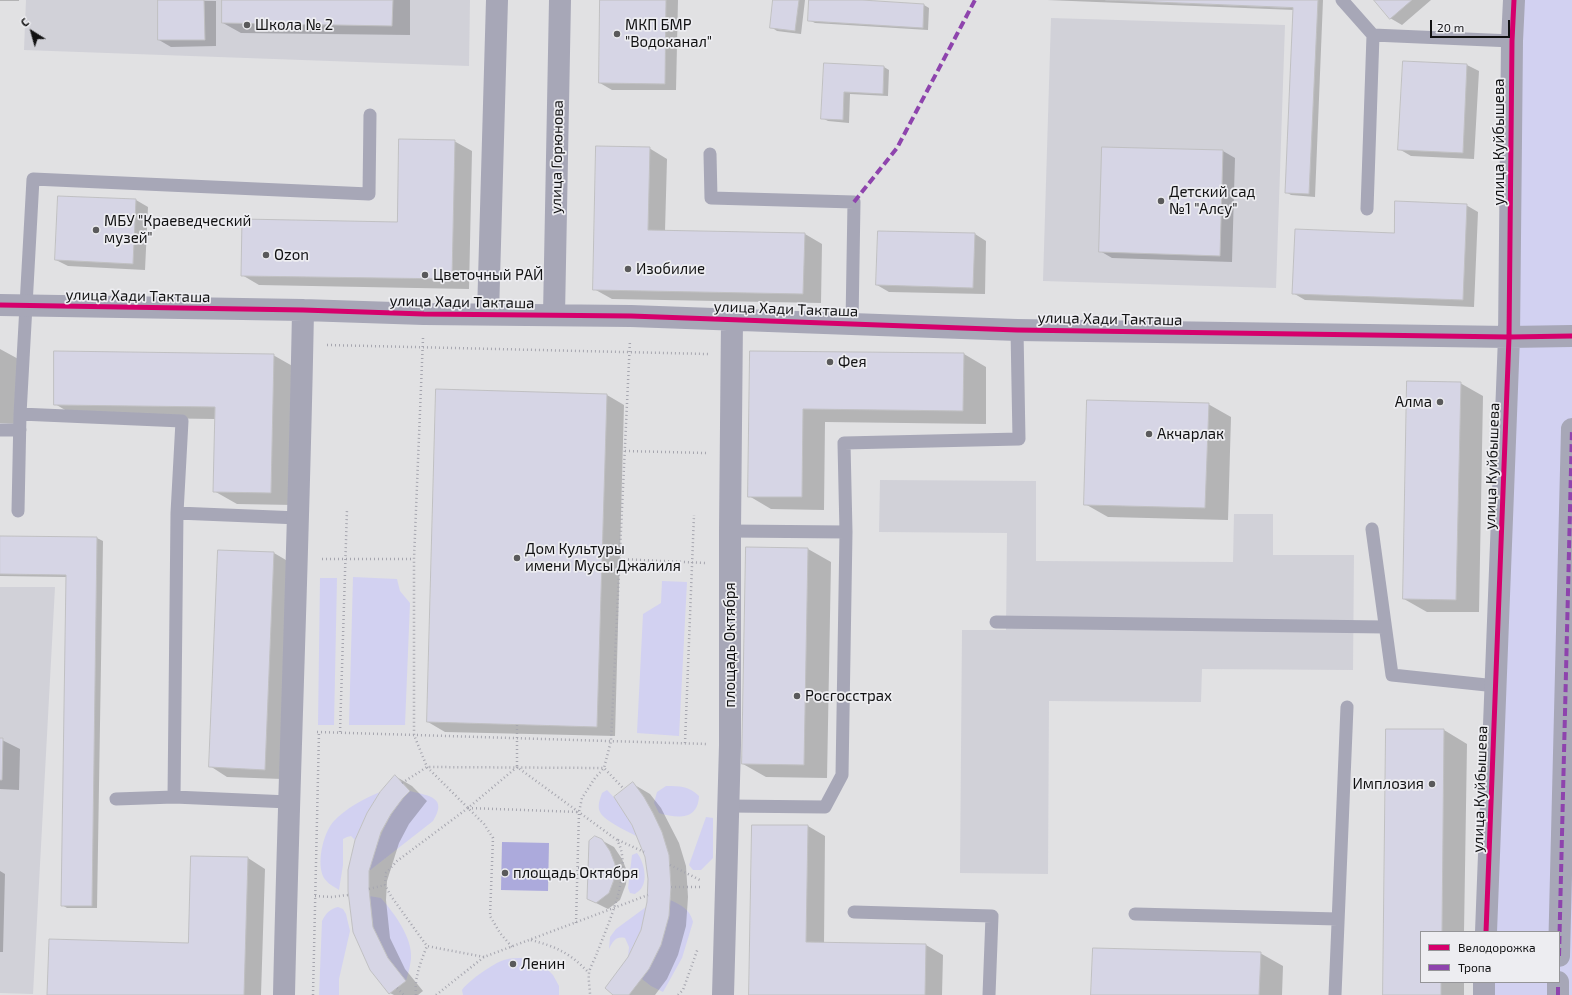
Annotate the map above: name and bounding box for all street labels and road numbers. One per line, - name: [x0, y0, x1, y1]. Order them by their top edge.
- street label: улица Куйбышева: [1490, 78, 1508, 206]
- street label: улица Горюнова: [547, 100, 567, 214]
- street label: улица Хади Такташа: [66, 286, 210, 306]
- street label: улица Хади Такташа: [390, 292, 534, 312]
- street label: улица Хади Такташа: [713, 297, 859, 321]
- street label: улица Хади Такташа: [1038, 309, 1182, 329]
- street label: улица Куйбышева: [1481, 402, 1503, 530]
- street label: площадь Октября: [721, 582, 739, 708]
- street label: улица Куйбышева: [1469, 725, 1491, 853]

